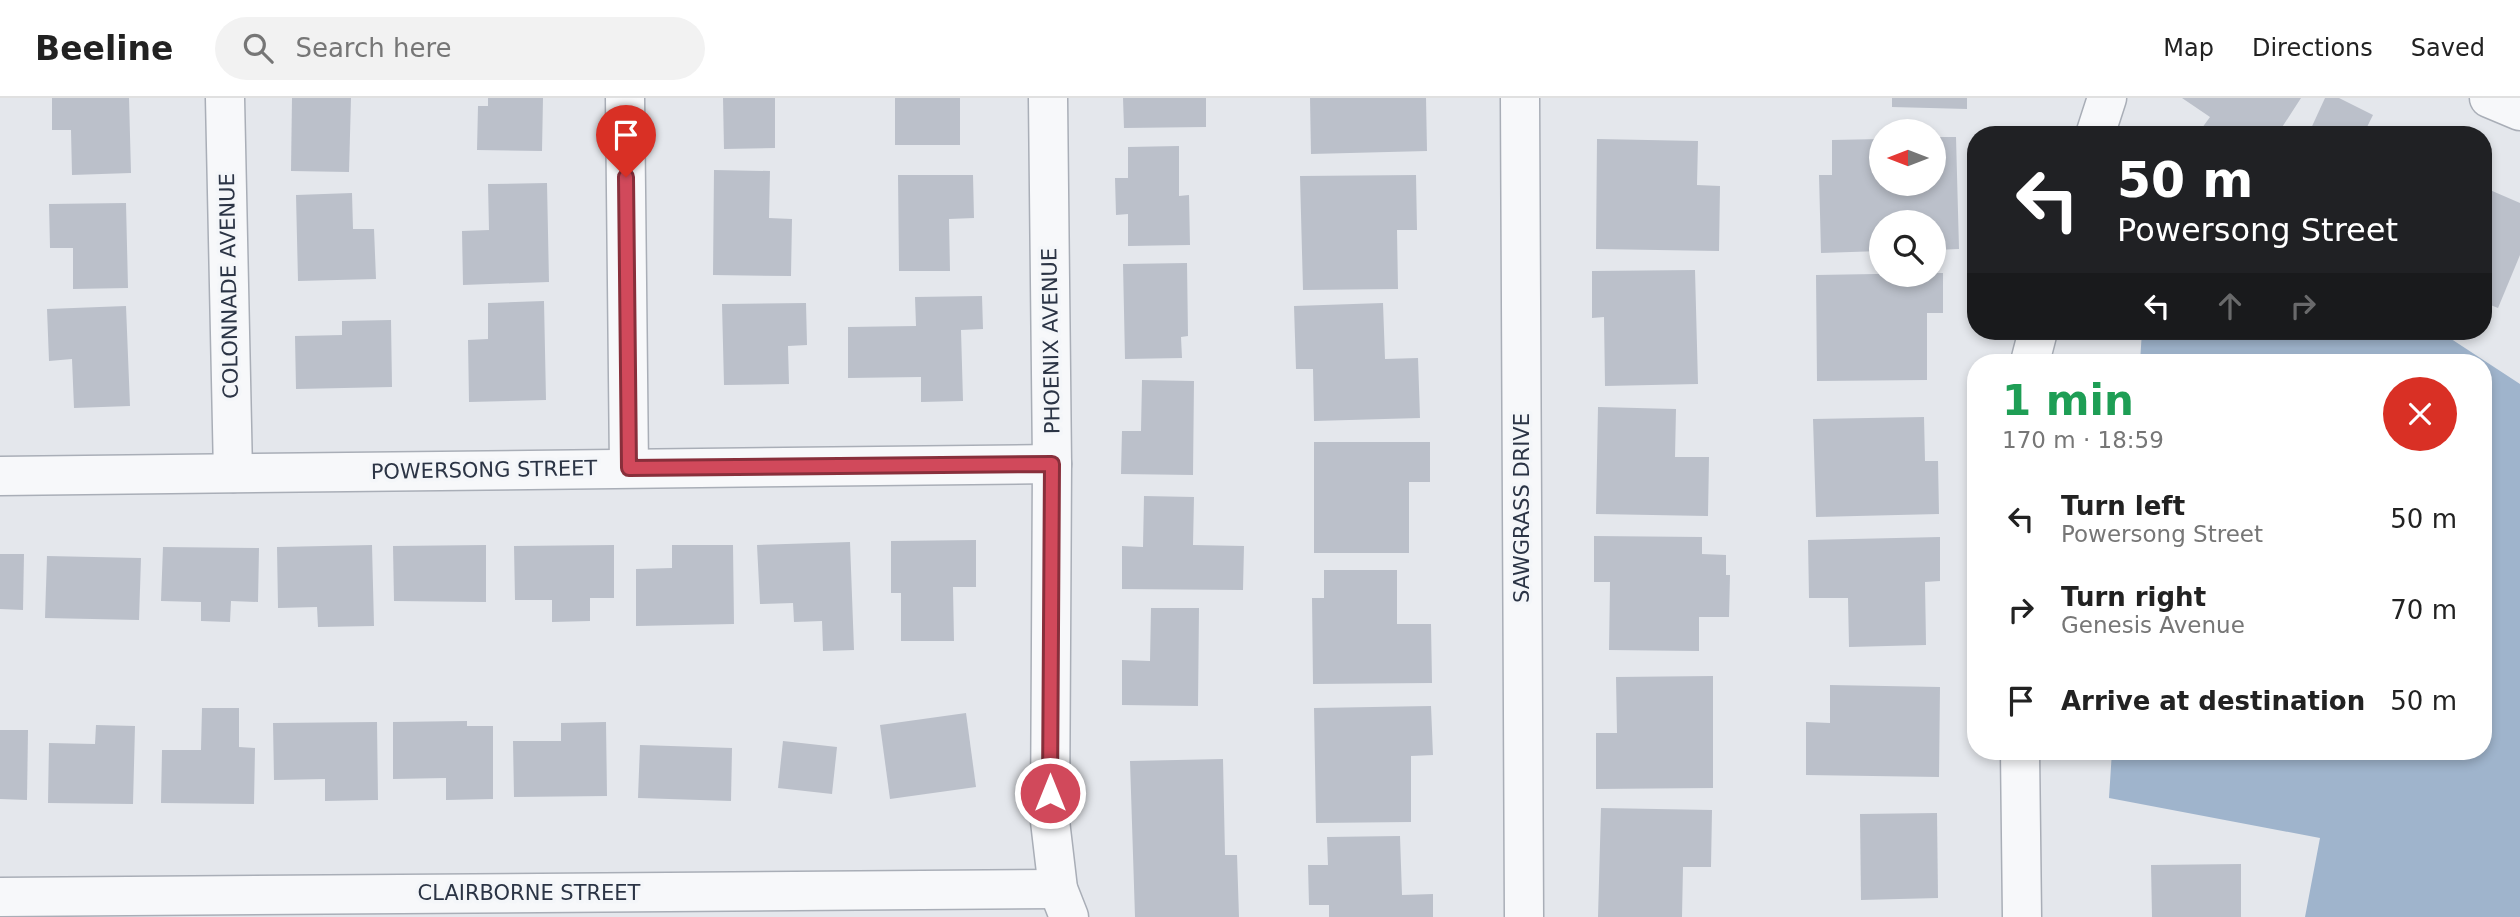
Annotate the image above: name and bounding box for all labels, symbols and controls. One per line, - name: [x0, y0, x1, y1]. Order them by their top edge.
- search box: [215, 17, 705, 80]
- text: Beeline: [35, 29, 173, 68]
- icon: search: [239, 29, 277, 67]
- text: Search here: [295, 33, 452, 63]
- text: Map: [2163, 34, 2214, 62]
- text: Directions: [2252, 34, 2373, 62]
- text: Saved: [2411, 34, 2485, 62]
- pin: [596, 105, 656, 177]
- icon: arrive: [607, 116, 645, 154]
- north arrow: [1869, 119, 1946, 196]
- map controls: [1869, 119, 1946, 287]
- text: 50 m: [2117, 152, 2253, 209]
- icon: left: [2002, 154, 2093, 245]
- street label: COLONNADE AVENUE: [215, 173, 243, 399]
- button: search: [1869, 210, 1946, 287]
- text: Powersong Street: [2117, 211, 2398, 249]
- street label: PHOENIX AVENUE: [1037, 248, 1065, 434]
- icon: left: [2138, 287, 2176, 325]
- icon: ahead: [2211, 287, 2249, 325]
- icon: right: [2284, 287, 2322, 325]
- text: 1 min: [2002, 376, 2134, 425]
- button: close: [2383, 377, 2457, 451]
- street label: SAWGRASS DRIVE: [1510, 413, 1534, 603]
- text: 170 m · 18:59: [2002, 427, 2164, 453]
- street label: POWERSONG STREET: [371, 456, 598, 484]
- text: Turn left: [2061, 491, 2185, 521]
- icon: left: [2002, 500, 2040, 538]
- text: 50 m: [2390, 504, 2457, 534]
- text: Powersong Street: [2061, 521, 2263, 547]
- text: Turn right: [2061, 582, 2206, 612]
- icon: right: [2002, 591, 2040, 629]
- text: 70 m: [2390, 595, 2457, 625]
- text: Genesis Avenue: [2061, 612, 2245, 638]
- icon: arrive: [2002, 682, 2040, 720]
- text: Arrive at destination: [2061, 686, 2365, 716]
- text: 50 m: [2390, 686, 2457, 716]
- position arrow: [1013, 756, 1087, 830]
- street label: CLAIRBORNE STREET: [418, 881, 641, 905]

